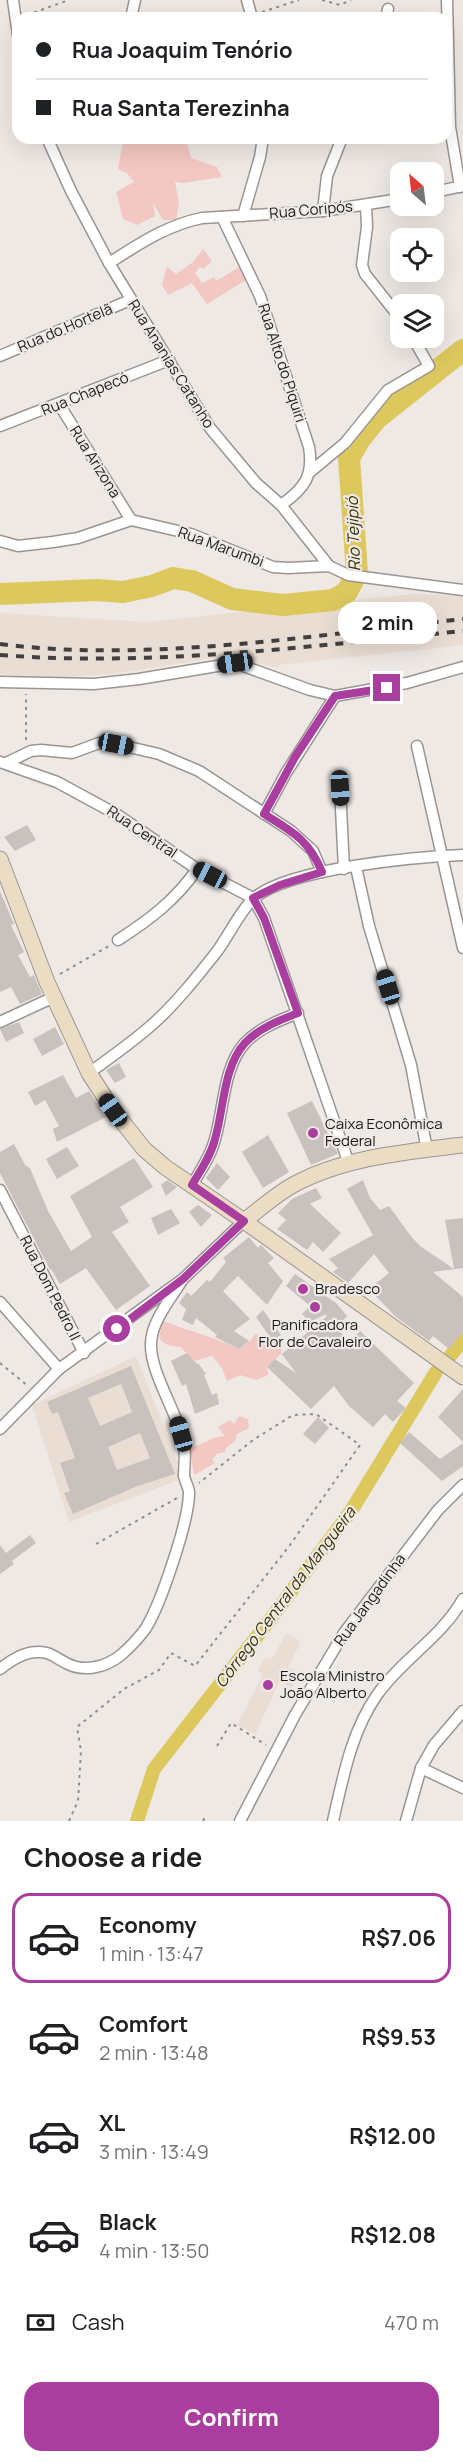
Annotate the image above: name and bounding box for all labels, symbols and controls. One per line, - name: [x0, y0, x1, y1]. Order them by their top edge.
- text: Rua Joaquim Tenório: [72, 35, 293, 65]
- text: Rua Santa Terezinha: [72, 93, 290, 123]
- north arrow: [390, 162, 444, 216]
- map controls: [390, 162, 444, 348]
- street label: Rua Coripós: [268, 195, 354, 224]
- button: locate: [390, 228, 444, 282]
- button: layers: [390, 294, 444, 348]
- street label: Rua Ananias Catanho: [123, 295, 220, 432]
- street label: Rua do Hortelã: [14, 298, 116, 357]
- street label: Rua Alto do Piquiri: [253, 301, 312, 425]
- street label: Rua Chapecó: [38, 366, 132, 421]
- street label: Rua Arizona: [65, 422, 126, 502]
- water label: Rio Tejipió: [341, 495, 365, 572]
- street label: Rua Marumbi: [175, 521, 267, 572]
- callout: 2 min: [338, 601, 436, 643]
- text: 2 min: [361, 609, 414, 636]
- car: [216, 652, 254, 674]
- route end: [373, 674, 400, 701]
- car: [97, 732, 135, 756]
- car: [330, 770, 350, 806]
- street label: Rua Central: [103, 800, 182, 863]
- car: [190, 859, 230, 891]
- car: [374, 967, 402, 1007]
- car: [95, 1090, 131, 1130]
- place label: Caixa Econômica Federal: [325, 1113, 443, 1151]
- marker: Caixa Econômica Federal: [306, 1126, 320, 1140]
- street label: Rua Dom Pedro II: [15, 1232, 86, 1344]
- place label: Bradesco: [315, 1278, 380, 1299]
- marker: Bradesco: [296, 1282, 310, 1296]
- marker: Panificadora Flor de Cavaleiro: [308, 1300, 322, 1314]
- place label: Panificadora Flor de Cavaleiro: [258, 1314, 372, 1352]
- route start: [103, 1315, 130, 1342]
- car: [167, 1414, 195, 1454]
- water label: Córrego Central da Mangueira: [210, 1501, 361, 1692]
- street label: Rua Jangadinha: [329, 1549, 410, 1650]
- place label: Escola Ministro João Alberto: [280, 1665, 385, 1703]
- marker: Escola Ministro João Alberto: [261, 1678, 275, 1692]
- text: Choose a ride: [24, 1838, 202, 1875]
- text: Economy: [99, 1910, 197, 1940]
- icon: car: [27, 1911, 81, 1965]
- text: R$7.06: [361, 1923, 436, 1953]
- text: 1 min · 13:47: [99, 1940, 204, 1967]
- text: Comfort: [99, 2009, 188, 2039]
- icon: car: [27, 2010, 81, 2064]
- text: R$9.53: [362, 2022, 436, 2052]
- text: 2 min · 13:48: [99, 2039, 209, 2066]
- text: XL: [99, 2108, 125, 2138]
- icon: car: [27, 2109, 81, 2163]
- text: R$12.00: [349, 2121, 436, 2151]
- text: 3 min · 13:49: [99, 2138, 209, 2165]
- text: Black: [99, 2207, 156, 2237]
- icon: car: [27, 2208, 81, 2262]
- text: R$12.08: [350, 2220, 436, 2250]
- text: 4 min · 13:50: [99, 2237, 209, 2264]
- icon: cash: [24, 2306, 57, 2339]
- text: Cash: [72, 2307, 125, 2337]
- text: 470 m: [384, 2309, 439, 2336]
- button: Confirm: [24, 2382, 439, 2451]

